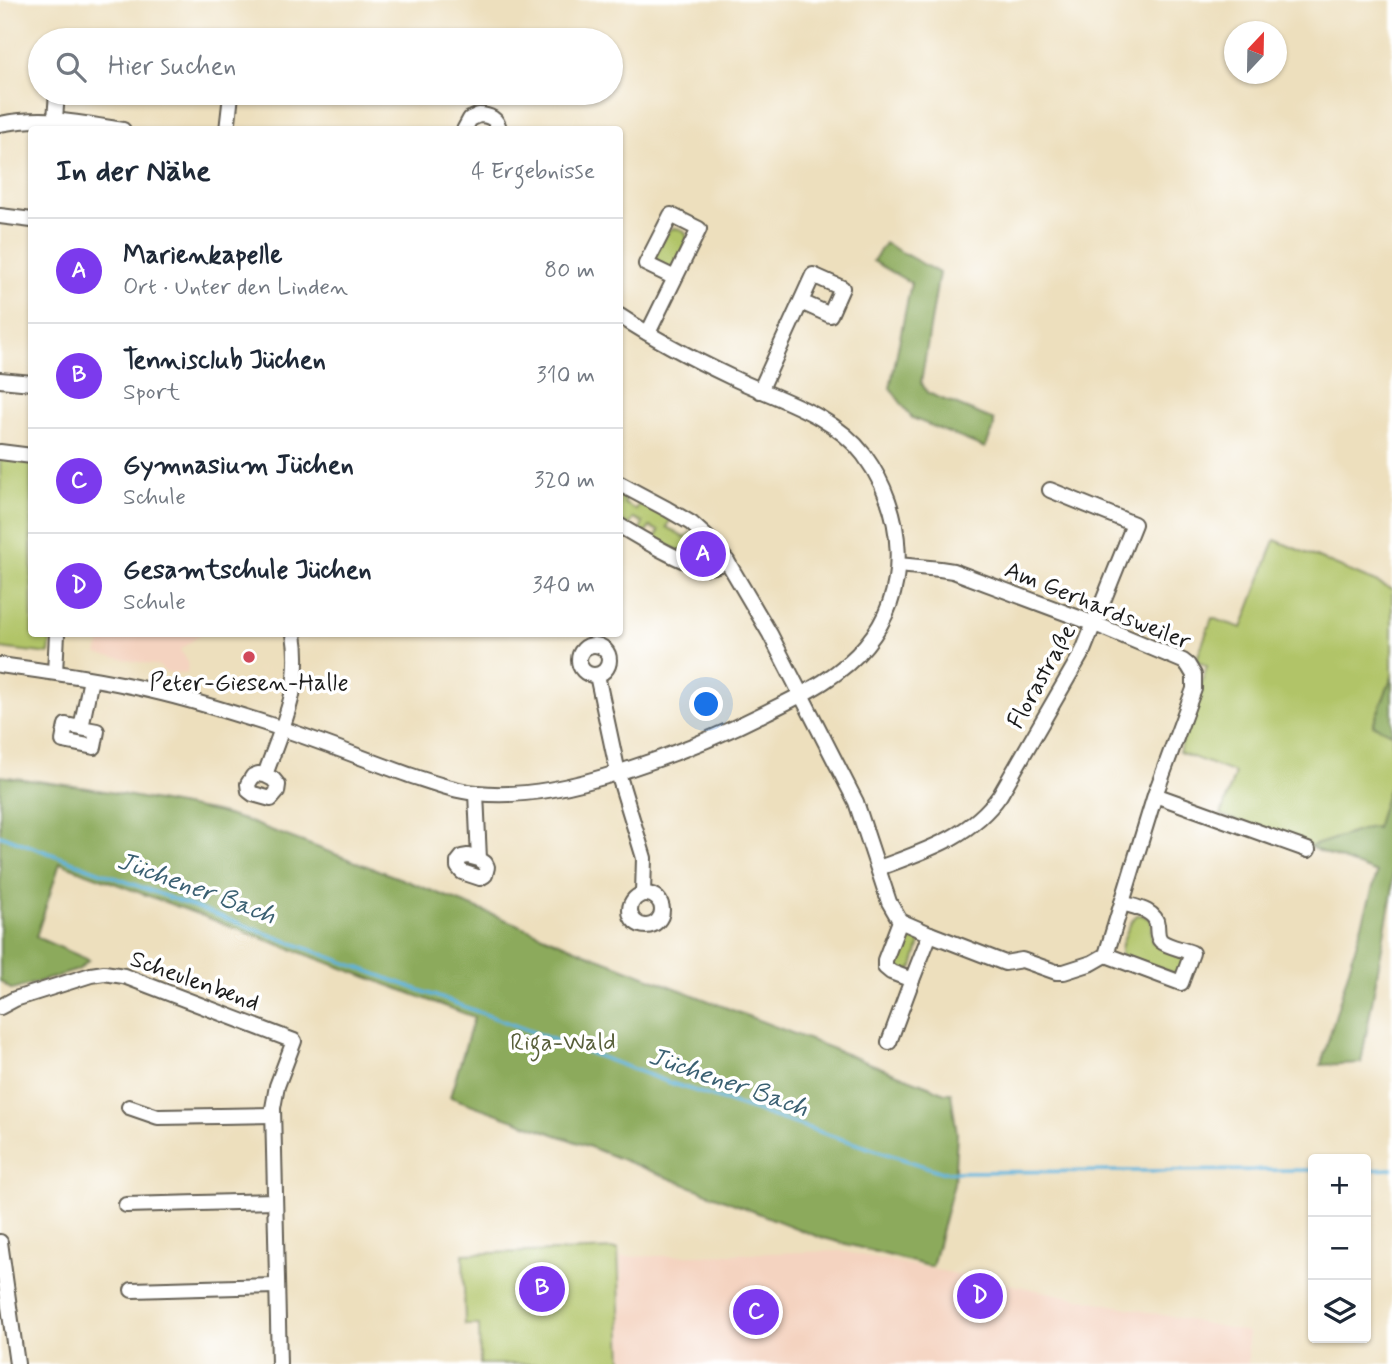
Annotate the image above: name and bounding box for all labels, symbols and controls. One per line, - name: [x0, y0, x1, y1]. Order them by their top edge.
- north arrow: [1224, 21, 1287, 84]
- search box: [28, 28, 623, 105]
- icon: search: [52, 48, 90, 86]
- text: Hier suchen: [108, 50, 236, 84]
- text: In der Nähe: [56, 152, 211, 191]
- text: 4 Ergebnisse: [471, 157, 595, 187]
- text: Marienkapelle: [123, 239, 282, 273]
- text: A: [71, 256, 87, 286]
- text: 80 m: [544, 256, 595, 286]
- text: Ort · Unter den Linden: [123, 273, 348, 303]
- text: Tennisclub Jüchen: [123, 344, 326, 378]
- text: B: [72, 361, 86, 391]
- text: 310 m: [536, 361, 595, 391]
- text: Sport: [123, 378, 180, 408]
- text: Gymnasium Jüchen: [123, 449, 354, 483]
- text: C: [71, 466, 87, 496]
- text: 320 m: [534, 466, 595, 496]
- text: Schule: [123, 483, 186, 513]
- pin: A: [680, 528, 726, 580]
- text: Gesamtschule Jüchen: [123, 554, 372, 588]
- street label: Am Gerhardsweiler: [1000, 555, 1195, 658]
- text: D: [71, 571, 87, 601]
- text: 340 m: [532, 571, 595, 601]
- text: Schule: [123, 588, 186, 618]
- street label: Florastraße: [1001, 619, 1084, 735]
- marker: Peter-Giesen-Halle: [241, 649, 257, 665]
- place label: Peter-Giesen-Halle: [149, 668, 349, 699]
- your location: [689, 687, 723, 721]
- water label: Jüchener Bach: [112, 845, 280, 933]
- street label: Scheulenbend: [126, 944, 263, 1019]
- park label: Riga-Wald: [510, 1028, 616, 1062]
- water label: Jüchener Bach: [644, 1040, 812, 1126]
- map controls: [1308, 1154, 1371, 1343]
- button: +: [1308, 1154, 1371, 1217]
- button: −: [1308, 1217, 1371, 1280]
- pin: B: [519, 1263, 565, 1315]
- pin: D: [957, 1270, 1003, 1322]
- button: layers: [1308, 1280, 1371, 1343]
- pin: C: [733, 1286, 779, 1338]

